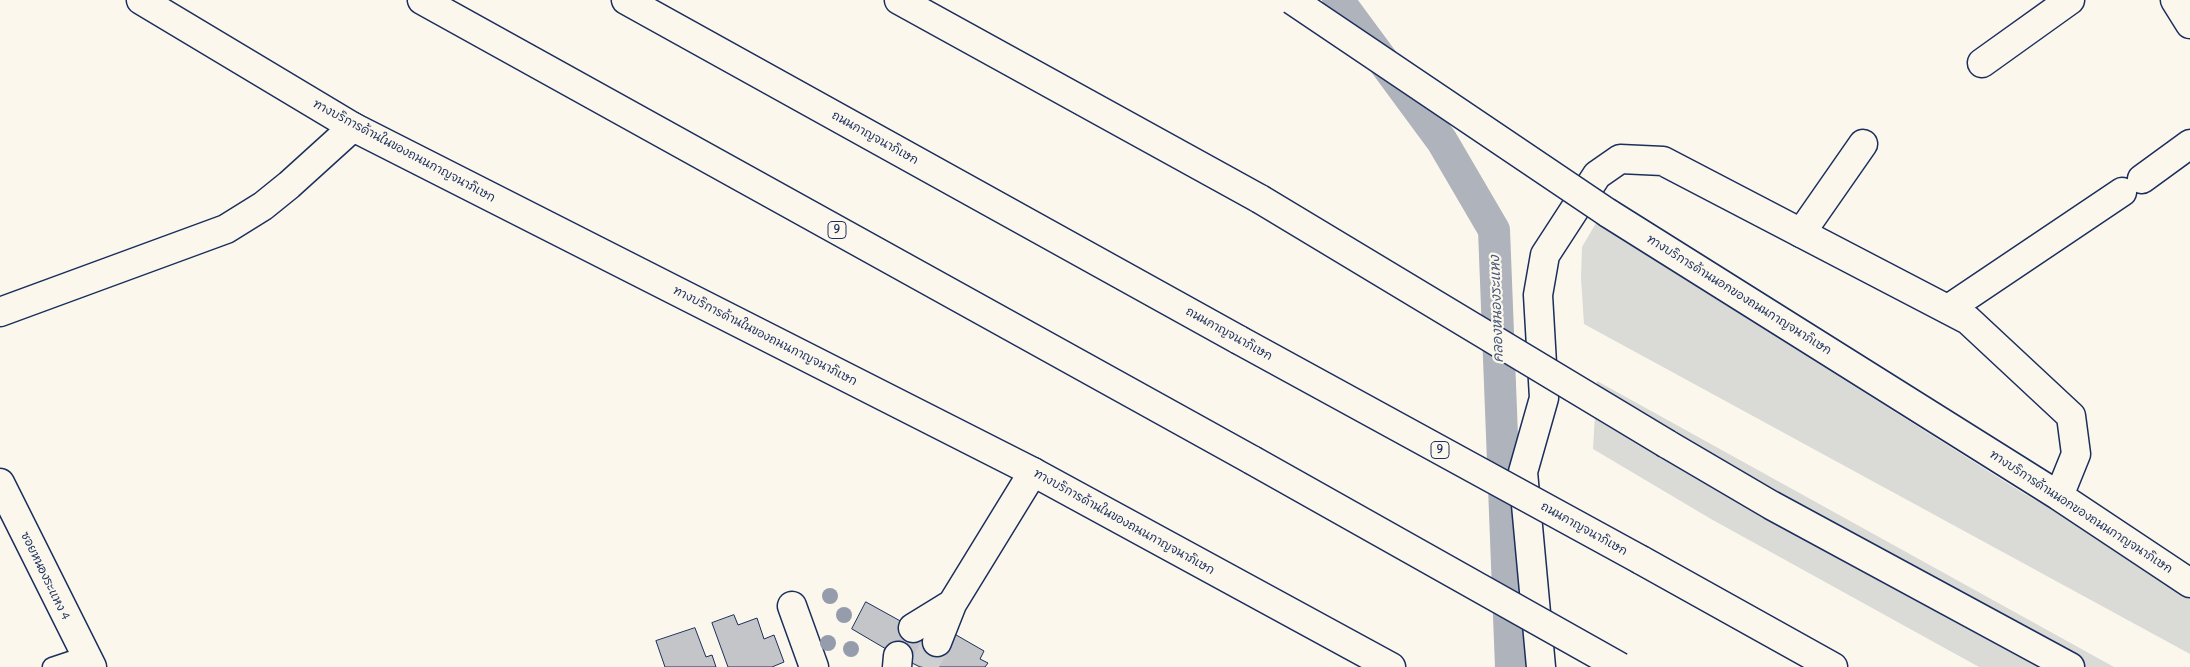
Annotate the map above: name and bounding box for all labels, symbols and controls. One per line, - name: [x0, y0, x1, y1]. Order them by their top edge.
- street label: ทางบริการด้านในของถนนกาญจนาภิเษก: [310, 97, 498, 205]
- street label: ถนนกาญจนาภิเษก: [829, 108, 921, 168]
- road number: 9: [828, 222, 846, 238]
- street label: ทางบริการด้านนอกของถนนกาญจนาภิเษก: [1644, 232, 1834, 358]
- water label: คลองหนองระแหง: [1487, 255, 1507, 363]
- street label: ทางบริการด้านในของถนนกาญจนาภิเษก: [671, 283, 859, 389]
- street label: ถนนกาญจนาภิเษก: [1183, 304, 1275, 364]
- road number: 9: [1431, 442, 1449, 458]
- street label: ทางบริการด้านนอกของถนนกาญจนาภิเษก: [1987, 447, 2175, 577]
- street label: ทางบริการด้านในของถนนกาญจนาภิเษก: [1031, 466, 1217, 578]
- street label: ถนนกาญจนาภิเษก: [1538, 499, 1630, 559]
- street label: ซอยหนองระแหง 4: [17, 530, 73, 622]

